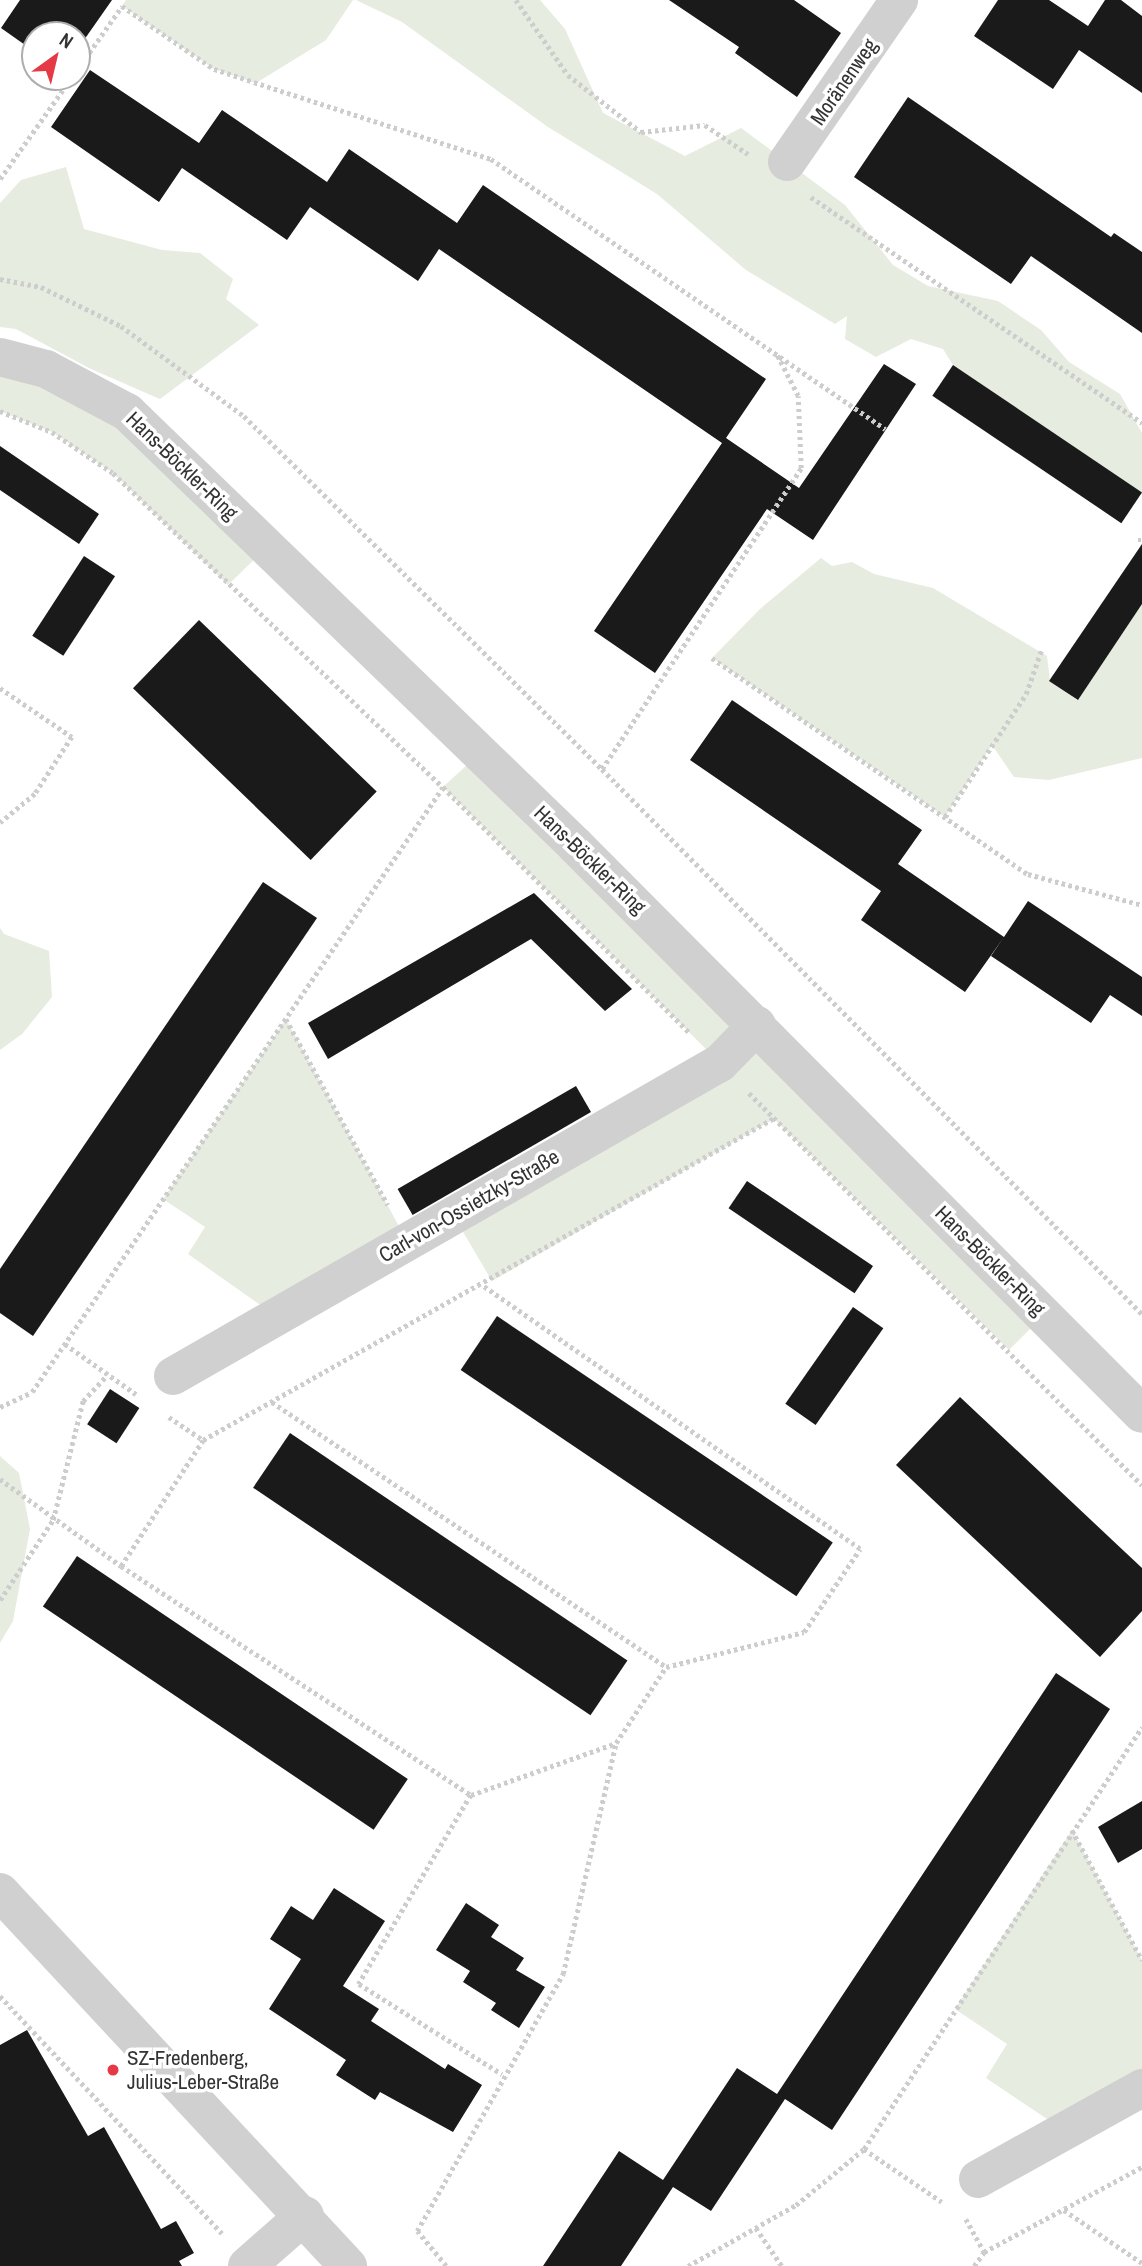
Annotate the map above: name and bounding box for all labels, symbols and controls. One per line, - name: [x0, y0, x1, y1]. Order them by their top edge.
- north arrow: [21, 21, 91, 91]
- text: N: [55, 26, 79, 54]
- street label: Moränenweg: [805, 34, 883, 130]
- street label: Hans-Böckler-Ring: [121, 406, 243, 526]
- street label: Hans-Böckler-Ring: [529, 800, 651, 920]
- street label: Carl-von-Ossietzky-Straße: [374, 1144, 564, 1268]
- street label: Hans-Böckler-Ring: [930, 1201, 1050, 1321]
- place label: SZ-Fredenberg, Julius-Leber-Straße: [127, 2045, 279, 2095]
- marker: SZ-Fredenberg, Julius-Leber-Straße: [105, 2062, 121, 2078]

